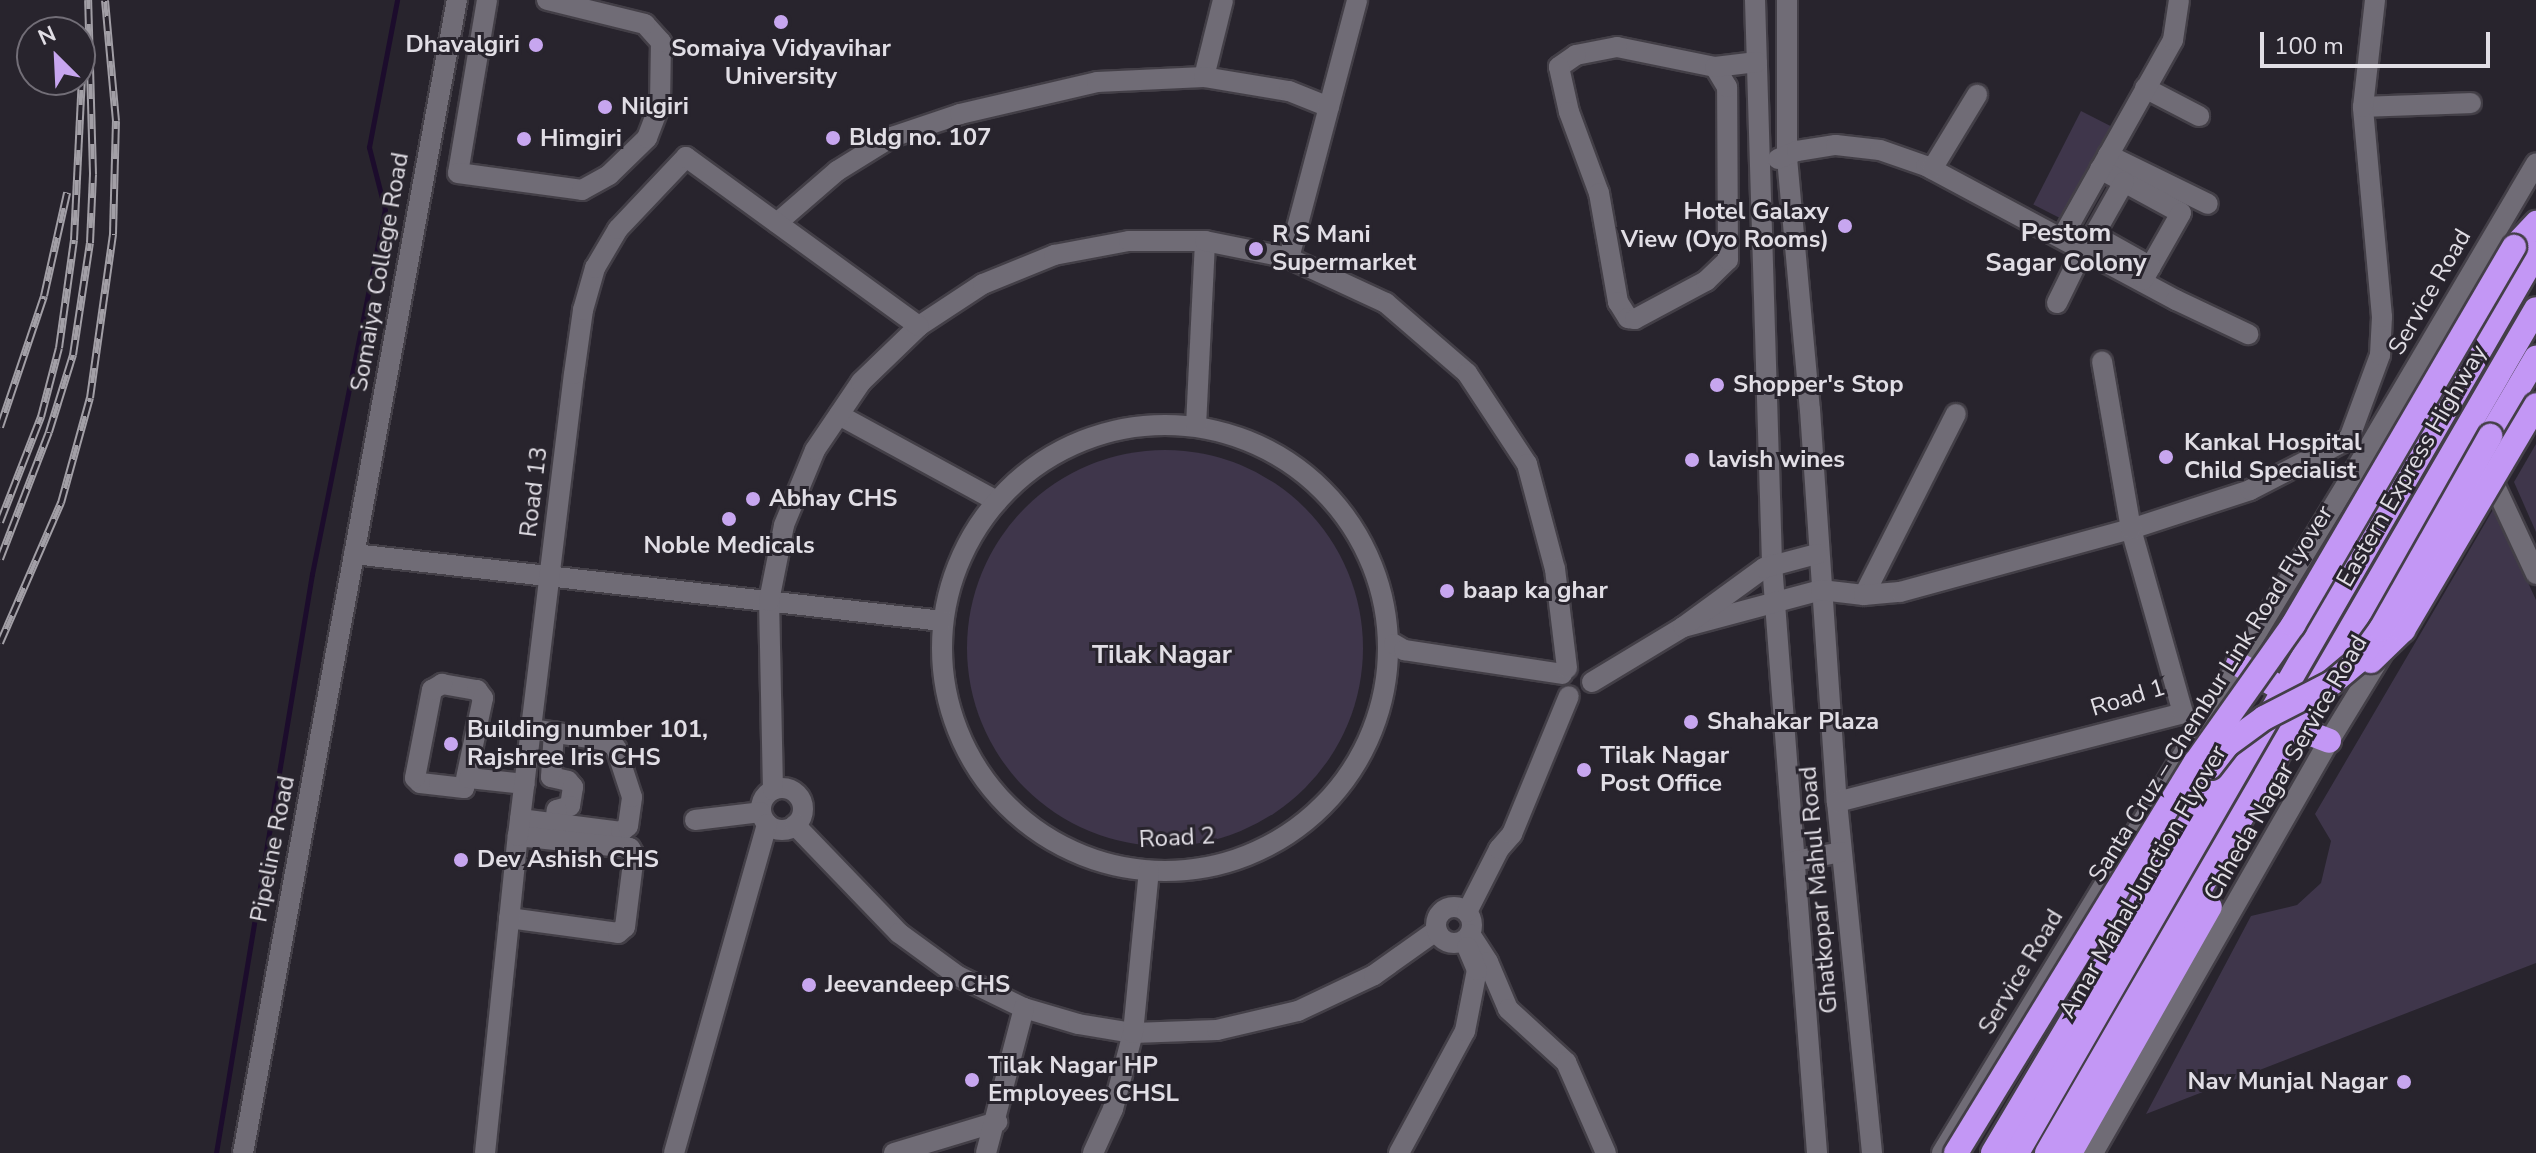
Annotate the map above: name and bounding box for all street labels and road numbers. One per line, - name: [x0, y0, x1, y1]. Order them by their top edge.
- street label: Somaiya College Road: [345, 150, 415, 394]
- street label: Service Road: [2382, 224, 2478, 360]
- street label: Eastern Express Highway: [2331, 340, 2493, 592]
- street label: Road 13: [514, 445, 554, 539]
- street label: Santa Cruz – Chembur Link Road Flyover: [2083, 500, 2339, 888]
- street label: Chheda Nagar Service Road: [2198, 630, 2374, 906]
- street label: Road 1: [2087, 673, 2169, 723]
- street label: Amar Mahal Junction Flyover: [2053, 740, 2233, 1024]
- street label: Ghatkopar Mahul Road: [1794, 765, 1844, 1015]
- street label: Pipeline Road: [245, 773, 301, 925]
- street label: Road 2: [1138, 822, 1216, 854]
- street label: Service Road: [1972, 904, 2070, 1040]

